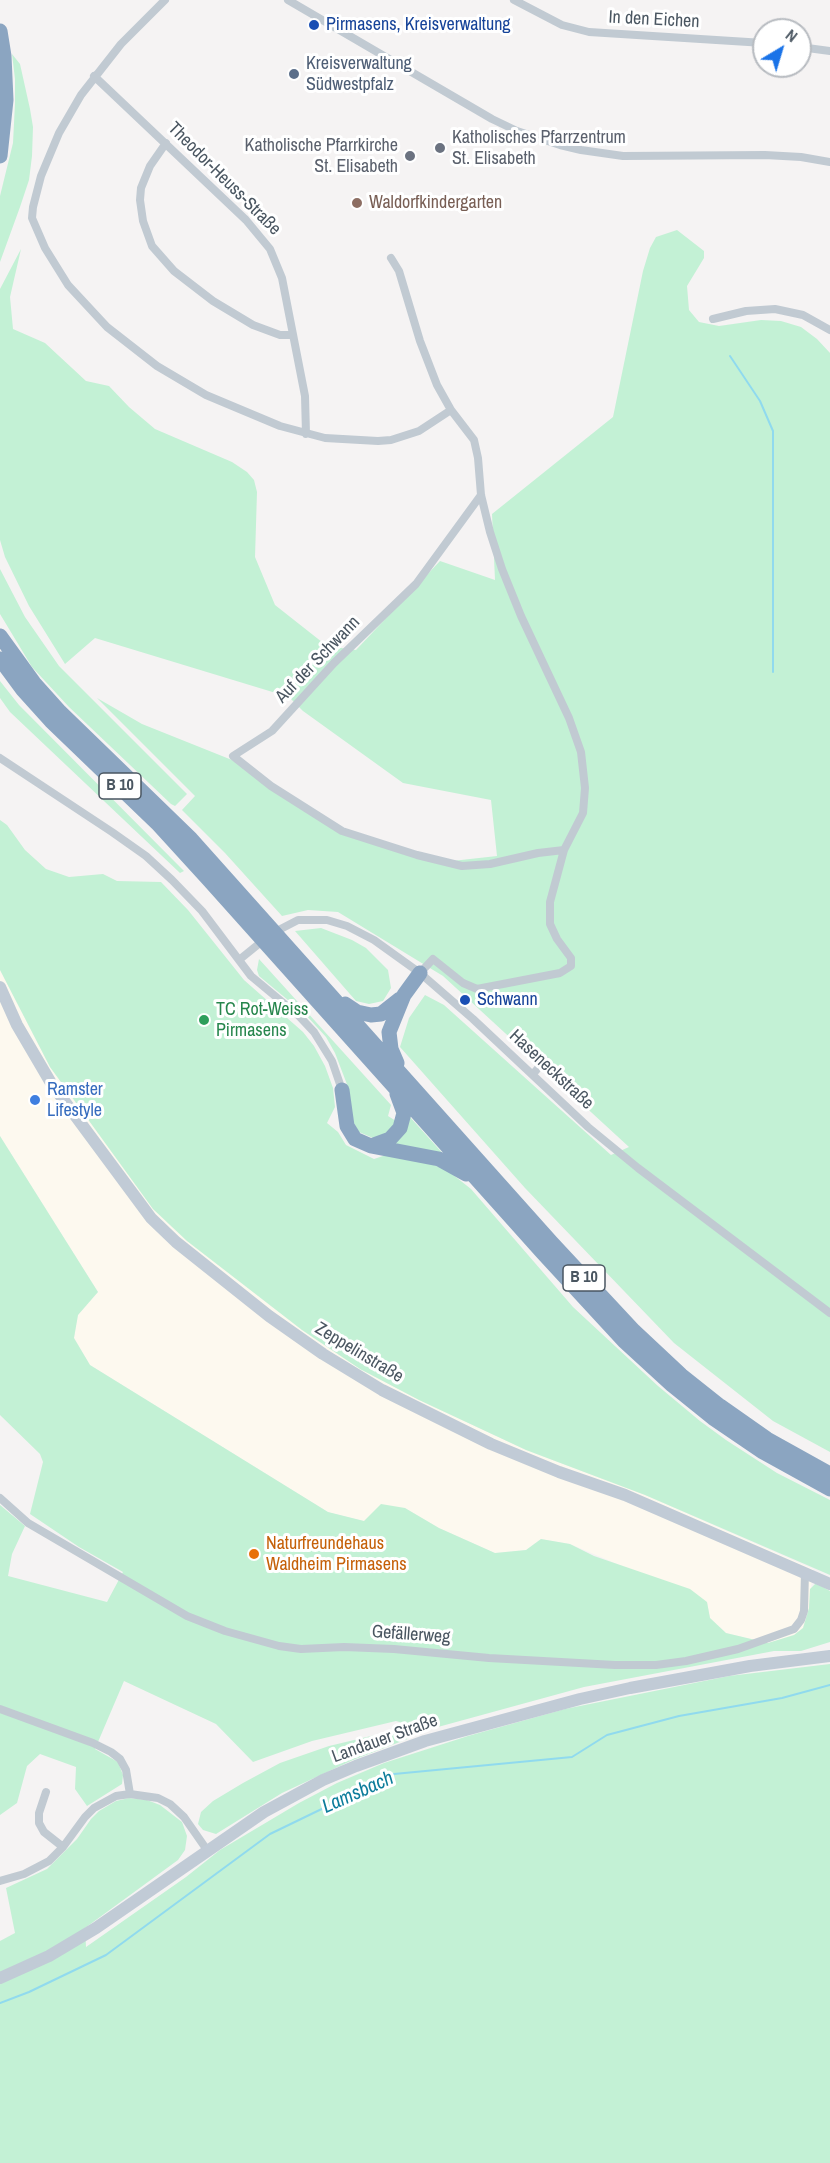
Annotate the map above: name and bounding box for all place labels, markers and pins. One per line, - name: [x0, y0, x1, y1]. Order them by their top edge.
- place label: Pirmasens, Kreisverwaltung: [326, 14, 511, 36]
- marker: Pirmasens, Kreisverwaltung: [307, 18, 321, 32]
- place label: Kreisverwaltung Südwestpfalz: [306, 53, 412, 96]
- marker: Kreisverwaltung Südwestpfalz: [287, 67, 301, 81]
- place label: Katholisches Pfarrzentrum St. Elisabeth: [452, 127, 626, 170]
- place label: Katholische Pfarrkirche St. Elisabeth: [245, 135, 398, 178]
- marker: Katholisches Pfarrzentrum St. Elisabeth: [433, 141, 447, 155]
- marker: Katholische Pfarrkirche St. Elisabeth: [403, 149, 417, 163]
- place label: Waldorfkindergarten: [369, 192, 502, 214]
- marker: Waldorfkindergarten: [350, 196, 364, 210]
- place label: Schwann: [477, 989, 538, 1011]
- marker: Schwann: [458, 993, 472, 1007]
- place label: TC Rot-Weiss Pirmasens: [216, 999, 308, 1042]
- marker: TC Rot-Weiss Pirmasens: [197, 1013, 211, 1027]
- place label: Ramster Lifestyle: [47, 1079, 103, 1122]
- marker: Ramster Lifestyle: [28, 1093, 42, 1107]
- place label: Naturfreundehaus Waldheim Pirmasens: [266, 1533, 407, 1576]
- marker: Naturfreundehaus Waldheim Pirmasens: [247, 1547, 261, 1561]

